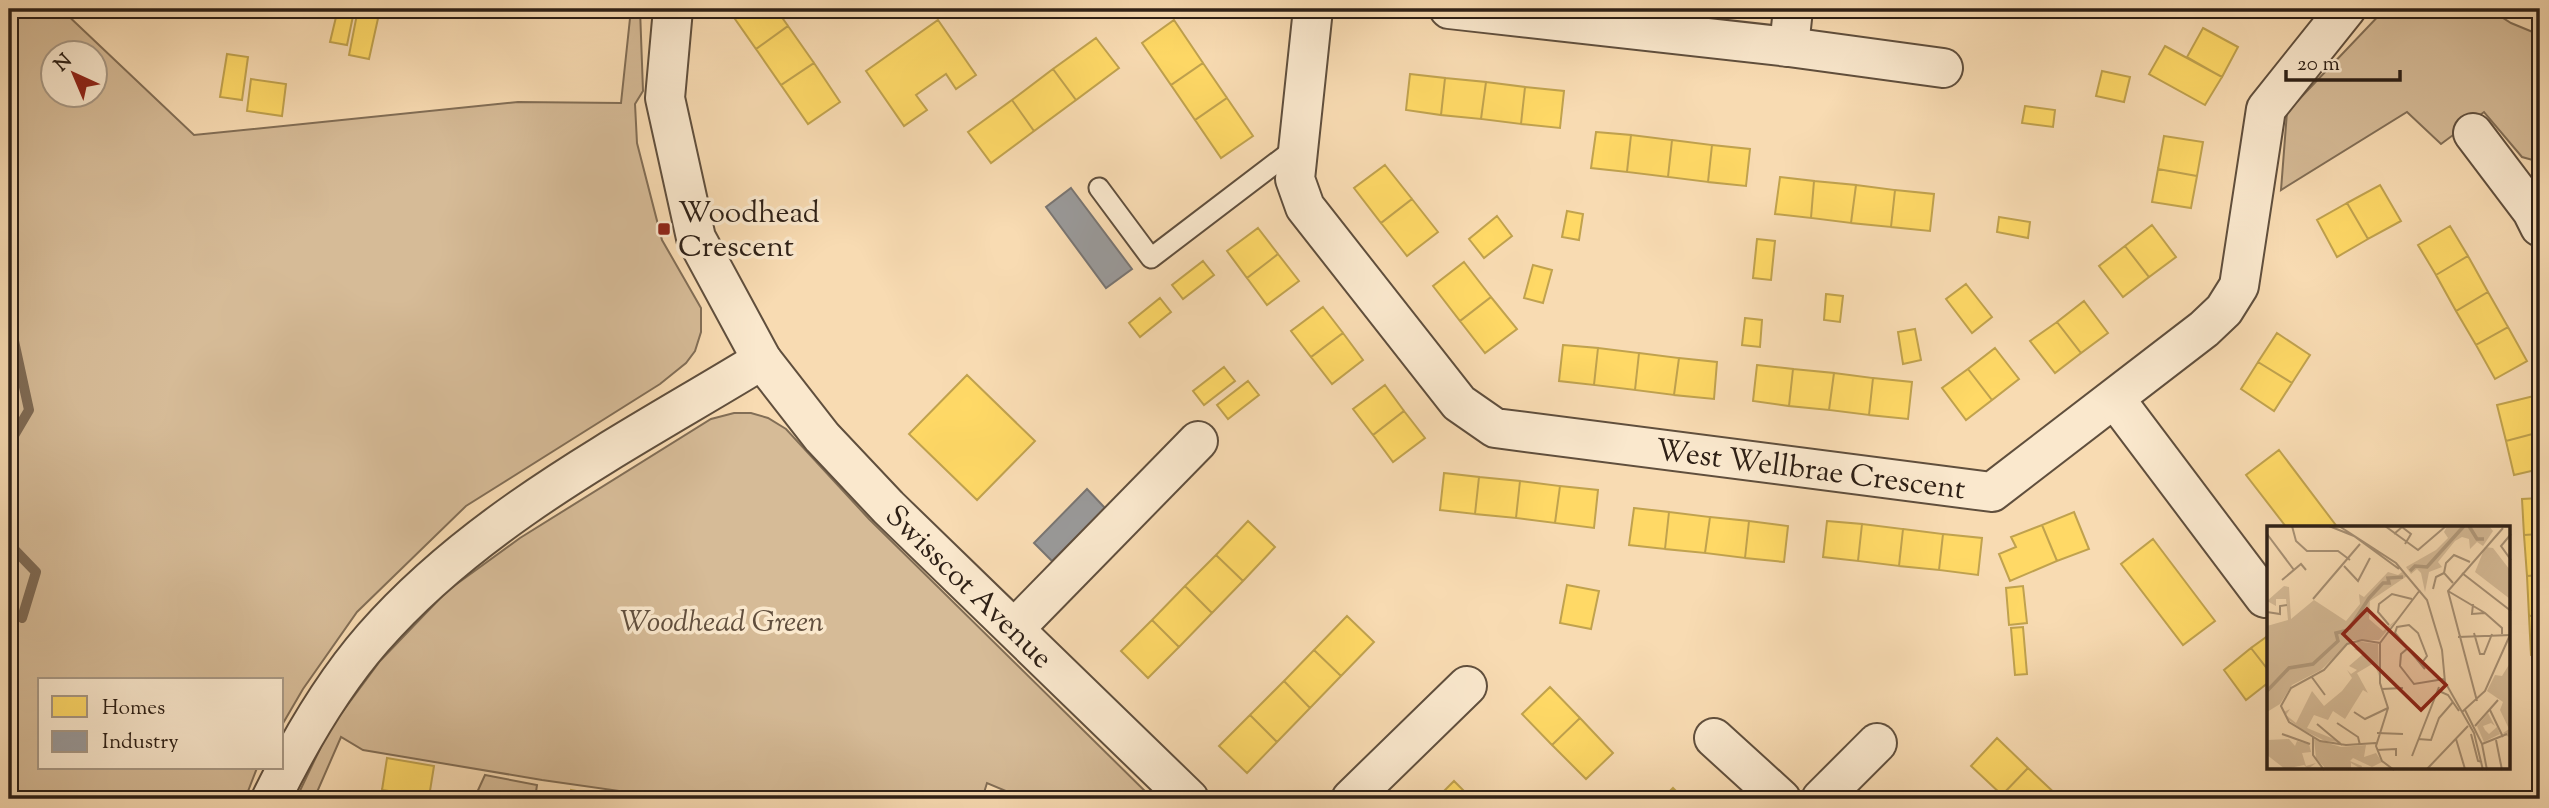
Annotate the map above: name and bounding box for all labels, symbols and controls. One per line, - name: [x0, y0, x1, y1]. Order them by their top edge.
- north arrow: [38, 38, 108, 108]
- scale bar: [2286, 38, 2400, 82]
- text: N: [49, 49, 79, 79]
- text: 20 m: [2297, 50, 2340, 80]
- place label: Woodhead Crescent: [678, 193, 820, 270]
- marker: Woodhead Crescent: [656, 221, 672, 237]
- street label: West Wellbrae Crescent: [1653, 430, 1968, 512]
- street label: Swisscot Avenue: [874, 496, 1062, 680]
- inset map: [2267, 526, 2510, 770]
- park label: Woodhead Green: [620, 602, 824, 645]
- legend: [38, 678, 284, 770]
- text: Homes: [102, 694, 165, 724]
- text: Industry: [102, 728, 179, 758]

